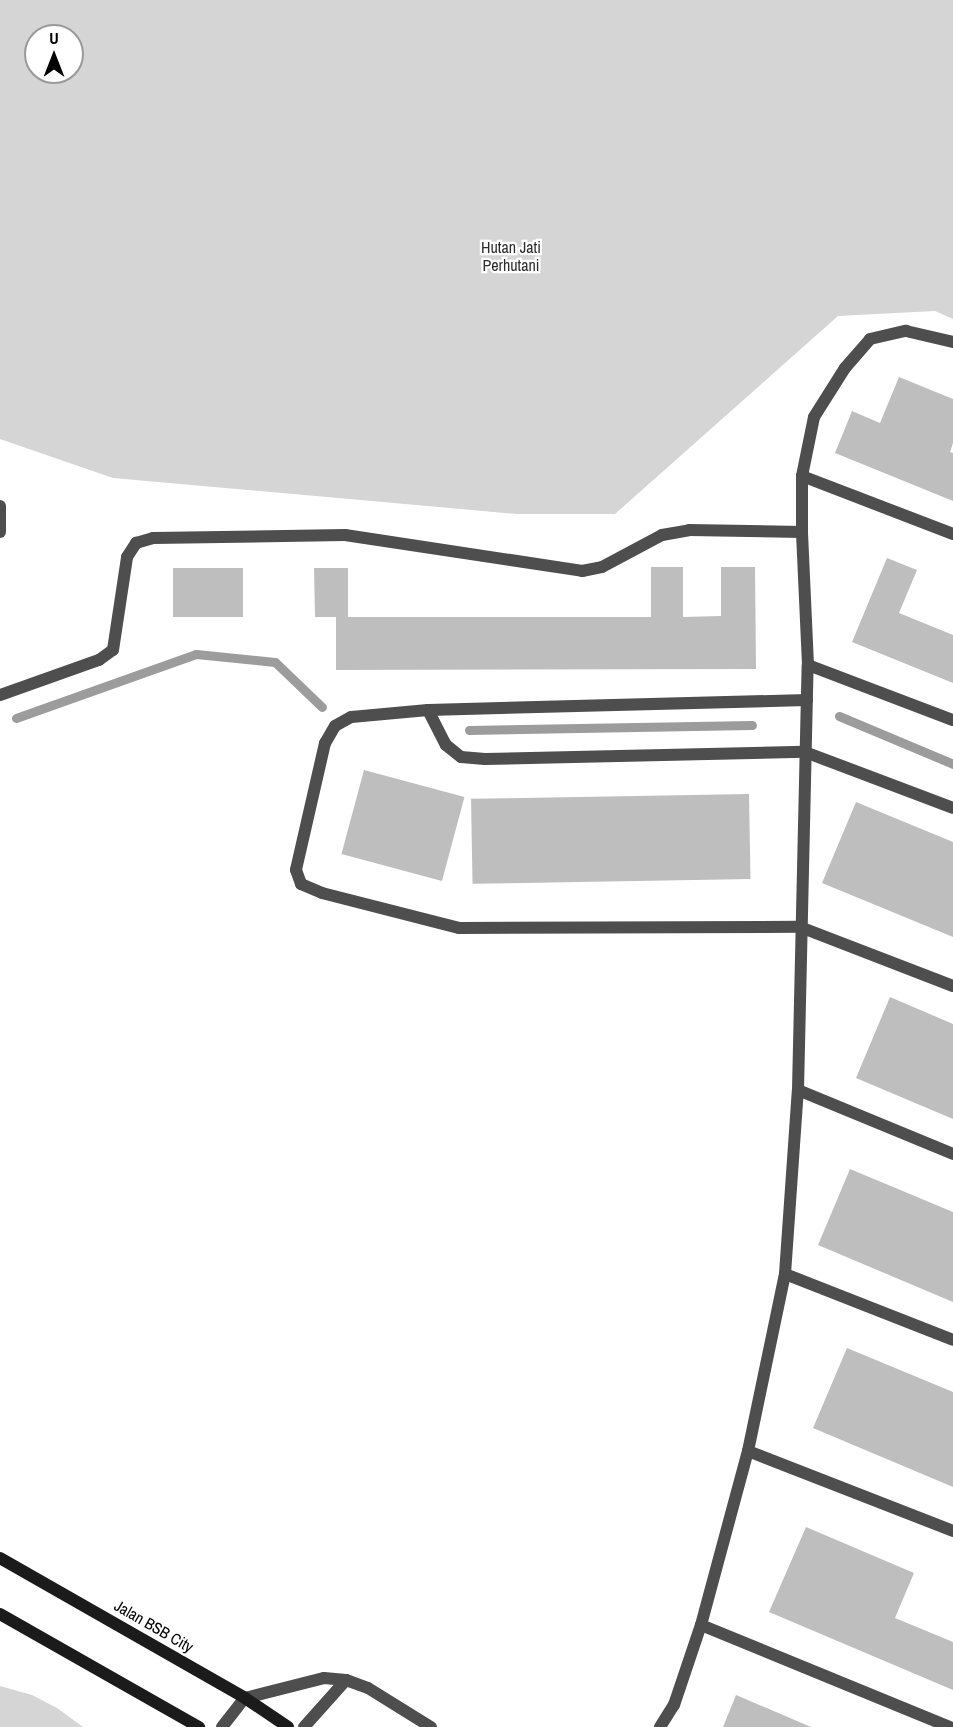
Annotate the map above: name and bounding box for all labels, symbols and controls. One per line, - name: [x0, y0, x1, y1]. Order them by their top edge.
- north arrow: [24, 24, 84, 84]
- text: U: [49, 27, 59, 49]
- park label: Hutan Jati Perhutani: [481, 237, 541, 275]
- street label: Jalan BSB City: [111, 1596, 197, 1656]

